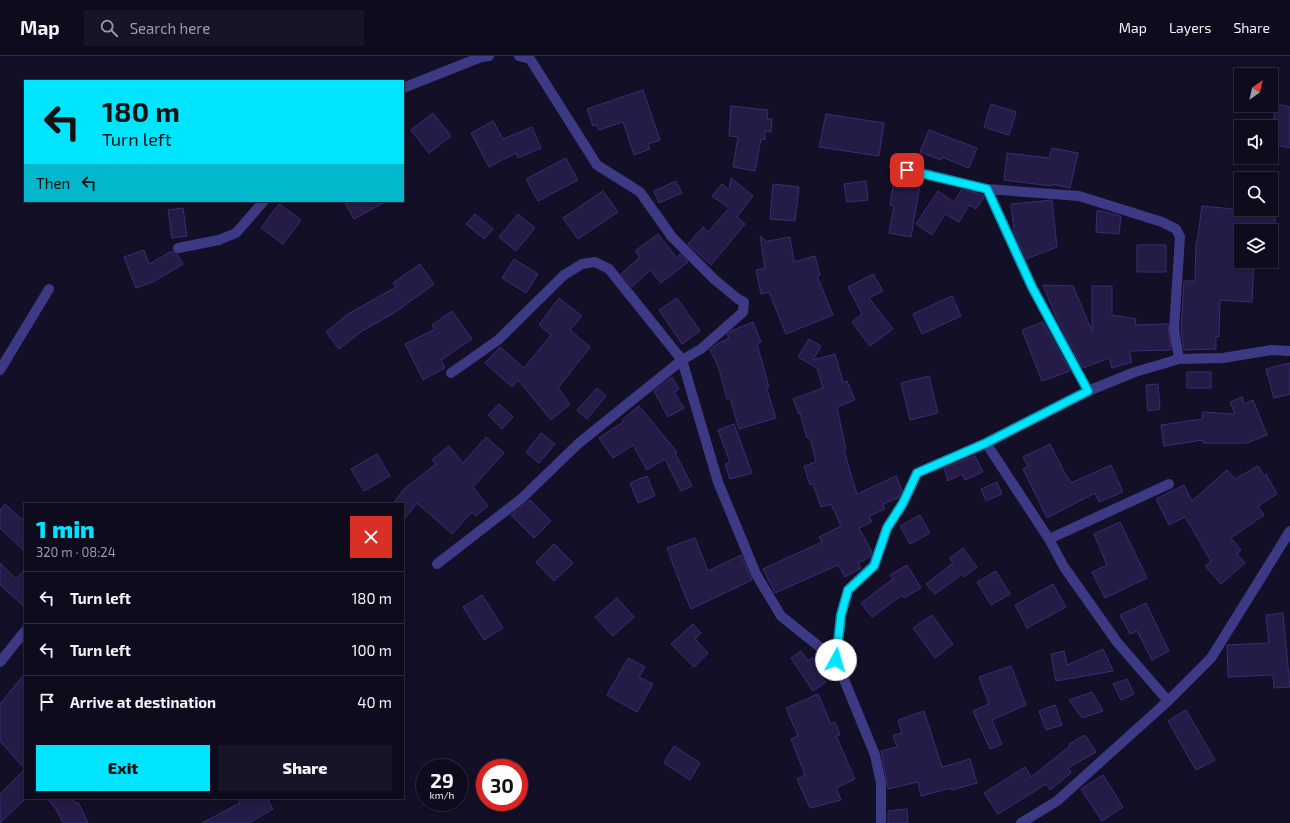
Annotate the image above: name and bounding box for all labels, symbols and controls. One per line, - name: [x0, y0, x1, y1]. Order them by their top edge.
- search box: [84, 10, 364, 46]
- text: Map: [20, 16, 60, 39]
- icon: search: [98, 17, 120, 39]
- text: Search here: [130, 19, 210, 37]
- text: Map: [1119, 19, 1147, 36]
- text: Layers: [1169, 19, 1211, 36]
- text: Share: [1233, 19, 1270, 36]
- north arrow: [1234, 68, 1278, 112]
- map controls: [1234, 68, 1278, 268]
- text: 180 m: [102, 94, 180, 128]
- icon: left: [36, 96, 88, 148]
- button: sound: [1234, 120, 1278, 164]
- text: Turn left: [102, 128, 172, 150]
- pin: [890, 153, 924, 187]
- icon: arrive: [896, 159, 918, 181]
- icon: left: [78, 172, 100, 194]
- button: search: [1234, 172, 1278, 216]
- text: Then: [36, 174, 70, 192]
- button: layers: [1234, 224, 1278, 268]
- text: 1 min: [36, 514, 95, 543]
- button: close: [350, 516, 392, 558]
- text: 320 m · 08:24: [36, 544, 116, 560]
- icon: left: [36, 587, 58, 609]
- text: Turn left: [70, 589, 131, 607]
- text: 180 m: [351, 589, 392, 607]
- icon: left: [36, 639, 58, 661]
- position arrow: [815, 639, 857, 681]
- text: Turn left: [70, 641, 131, 659]
- text: 100 m: [351, 641, 392, 659]
- icon: arrive: [36, 691, 58, 713]
- text: Arrive at destination: [70, 693, 216, 711]
- text: 40 m: [357, 693, 392, 711]
- button: Exit: [36, 745, 210, 791]
- button: Share: [218, 745, 392, 791]
- speed limit sign: 30: [476, 759, 528, 811]
- text: 29: [430, 768, 454, 792]
- text: km/h: [430, 789, 454, 801]

